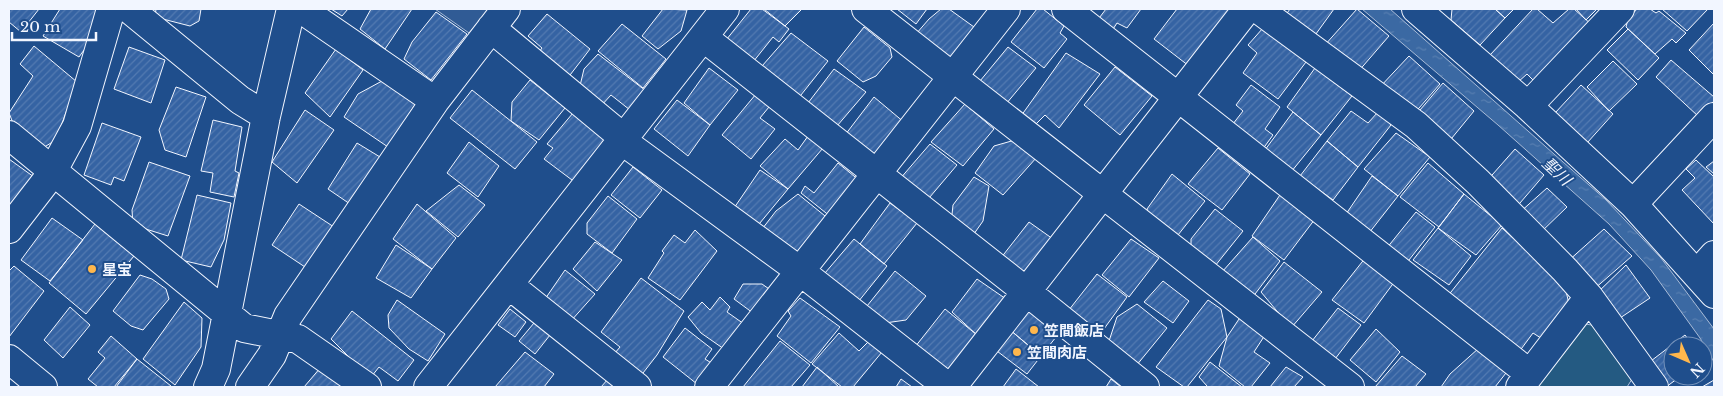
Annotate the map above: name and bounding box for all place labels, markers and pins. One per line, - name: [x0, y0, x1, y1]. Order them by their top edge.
- place label: 星宝: [102, 260, 132, 279]
- marker: 星宝: [86, 263, 98, 275]
- place label: 笠間飯店: [1044, 321, 1104, 340]
- marker: 笠間飯店: [1028, 324, 1040, 336]
- place label: 笠間肉店: [1027, 343, 1087, 362]
- marker: 笠間肉店: [1011, 346, 1023, 358]

